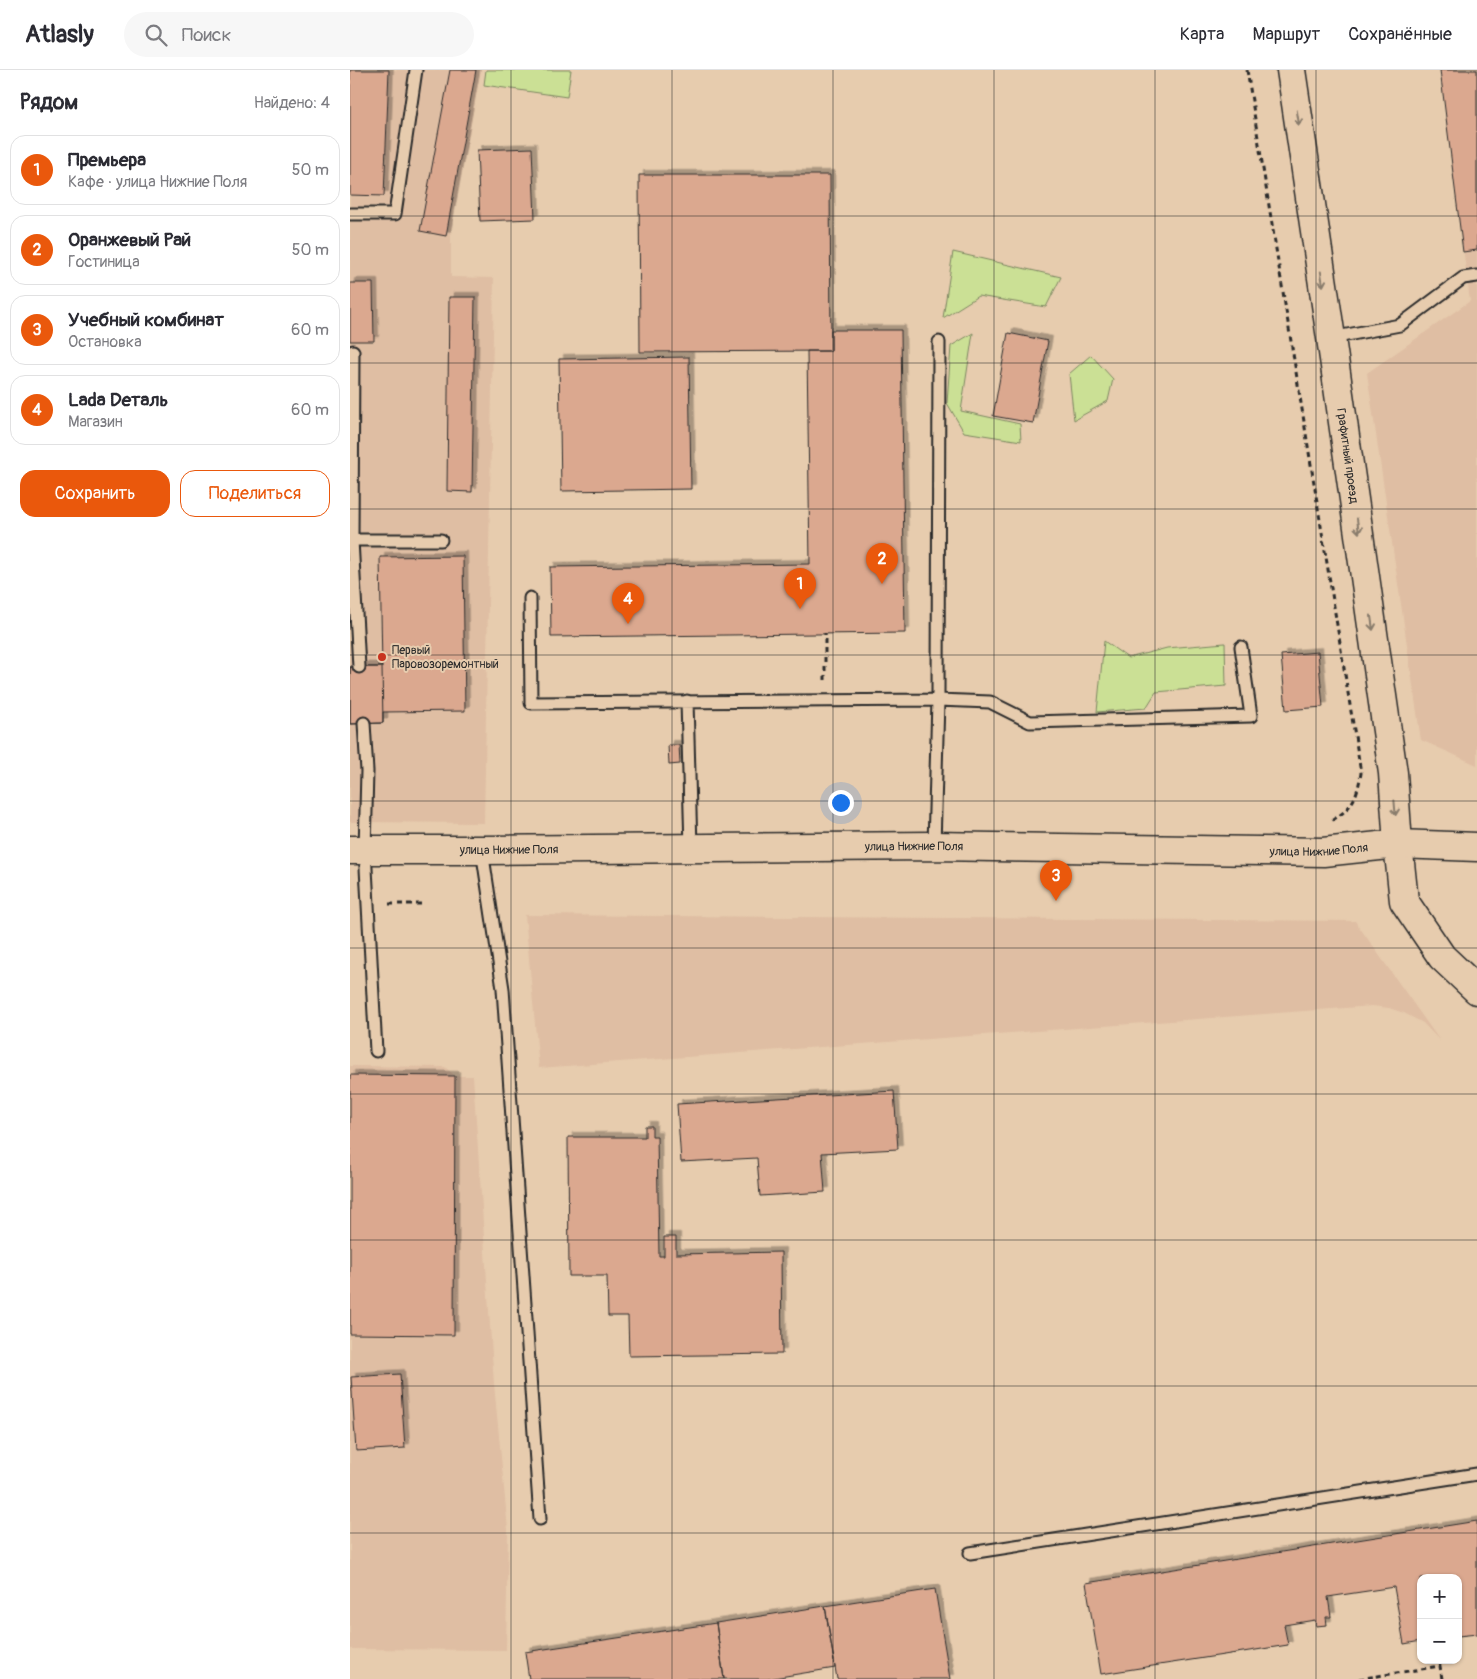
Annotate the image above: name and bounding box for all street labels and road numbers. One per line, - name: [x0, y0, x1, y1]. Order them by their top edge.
- street label: Графитный проезд: [1333, 407, 1362, 505]
- street label: улица Нижние Поля: [864, 839, 964, 855]
- street label: улица Нижние Поля: [1268, 840, 1369, 860]
- street label: улица Нижние Поля: [459, 842, 559, 858]

